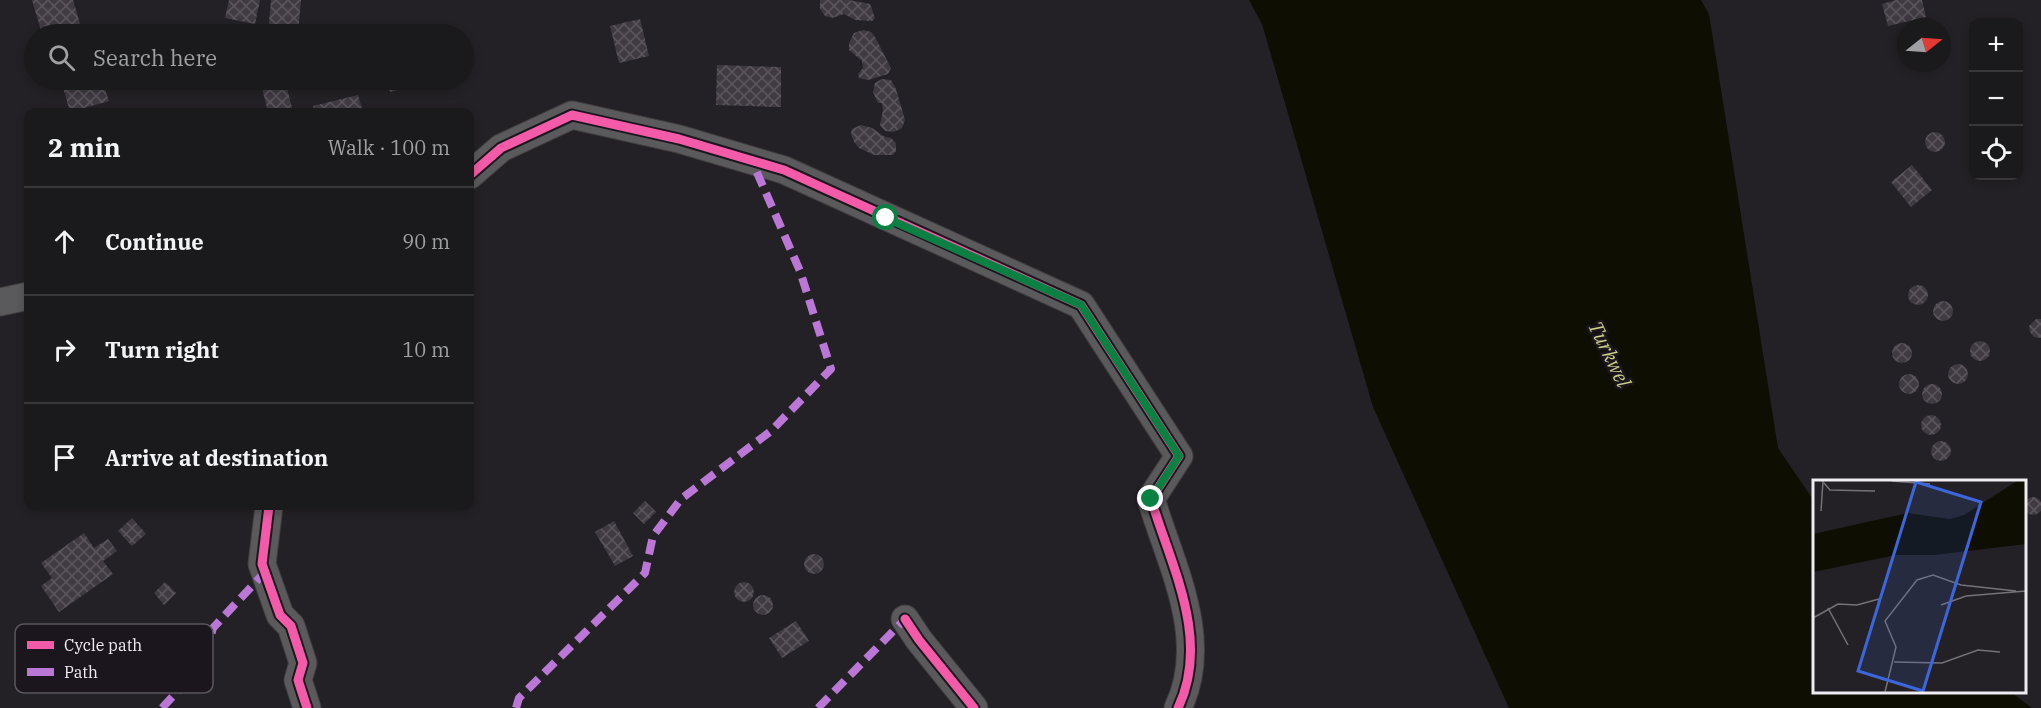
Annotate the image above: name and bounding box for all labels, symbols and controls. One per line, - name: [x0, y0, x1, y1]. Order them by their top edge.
- north arrow: [1897, 18, 1951, 72]
- map controls: [1969, 18, 2023, 180]
- button: +: [1969, 18, 2023, 72]
- search box: [24, 24, 474, 90]
- icon: search: [45, 41, 78, 74]
- text: Search here: [93, 43, 217, 72]
- button: −: [1969, 72, 2023, 126]
- button: locate: [1969, 126, 2023, 180]
- text: 2 min: [48, 130, 121, 164]
- text: Walk · 100 m: [328, 134, 450, 161]
- route start: [872, 204, 898, 230]
- icon: ahead: [48, 225, 81, 258]
- text: Continue: [105, 227, 204, 256]
- text: 90 m: [402, 228, 450, 255]
- water label: Turkwel: [1582, 316, 1638, 392]
- icon: right: [48, 333, 81, 366]
- text: Turn right: [105, 335, 219, 364]
- text: 10 m: [402, 336, 450, 363]
- icon: arrive: [48, 441, 81, 474]
- text: Arrive at destination: [105, 443, 328, 472]
- inset map: [1813, 480, 2026, 693]
- route end: [1137, 485, 1163, 511]
- legend: [15, 624, 213, 693]
- text: Cycle path: [64, 635, 142, 655]
- text: Path: [64, 662, 98, 682]

